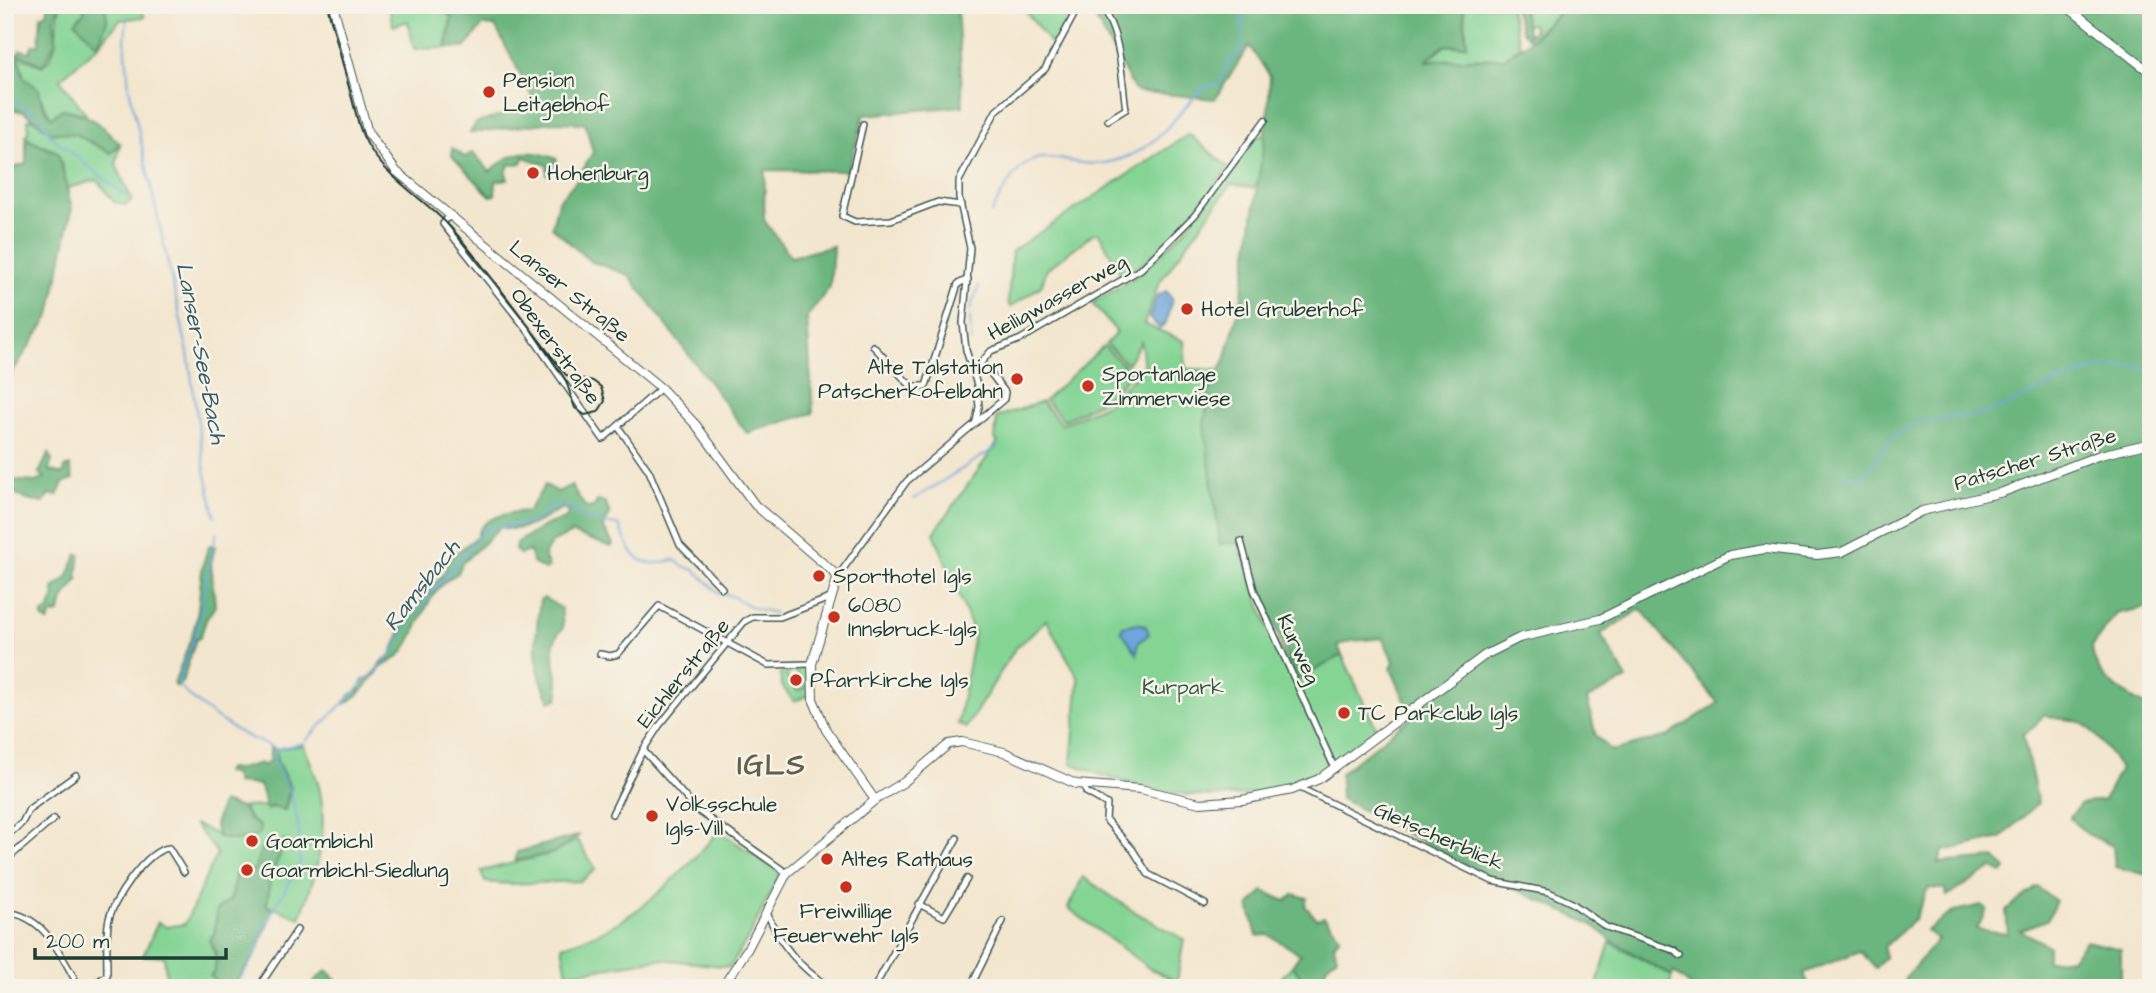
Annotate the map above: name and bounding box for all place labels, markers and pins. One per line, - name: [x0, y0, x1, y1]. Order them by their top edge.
- place label: Pension Leitgebhof: [503, 66, 610, 121]
- marker: Pension Leitgebhof: [481, 84, 497, 100]
- place label: Hohenburg: [547, 159, 649, 190]
- marker: Hohenburg: [525, 165, 541, 181]
- place label: Hotel Gruberhof: [1201, 295, 1364, 324]
- marker: Hotel Gruberhof: [1179, 301, 1195, 317]
- place label: Alte Talstation Patscherkofelbahn: [818, 353, 1003, 406]
- place label: Sportanlage Zimmerwiese: [1102, 360, 1231, 413]
- marker: Alte Talstation Patscherkofelbahn: [1009, 371, 1025, 387]
- marker: Sportanlage Zimmerwiese: [1080, 378, 1096, 394]
- place label: Sporthotel Igls: [833, 562, 972, 593]
- marker: Sporthotel Igls: [811, 568, 827, 584]
- place label: 6080 Innsbruck-Igls: [848, 591, 977, 646]
- marker: 6080 Innsbruck-Igls: [826, 609, 842, 625]
- place label: Pfarrkirche Igls: [810, 666, 969, 697]
- marker: Pfarrkirche Igls: [788, 672, 804, 688]
- place label: TC Parkclub Igls: [1358, 699, 1518, 730]
- marker: TC Parkclub Igls: [1336, 705, 1352, 721]
- place label: Volksschule Igls-Vill: [666, 790, 777, 845]
- marker: Volksschule Igls-Vill: [644, 808, 660, 824]
- place label: Goarmbichl: [266, 827, 373, 856]
- marker: Goarmbichl: [244, 833, 260, 849]
- place label: Altes Rathaus: [841, 845, 973, 874]
- marker: Altes Rathaus: [819, 851, 835, 867]
- place label: Goarmbichl-Siedlung: [261, 856, 449, 887]
- marker: Goarmbichl-Siedlung: [239, 862, 255, 878]
- marker: Freiwillige Feuerwehr Igls: [838, 879, 854, 895]
- place label: Freiwillige Feuerwehr Igls: [773, 897, 919, 952]

